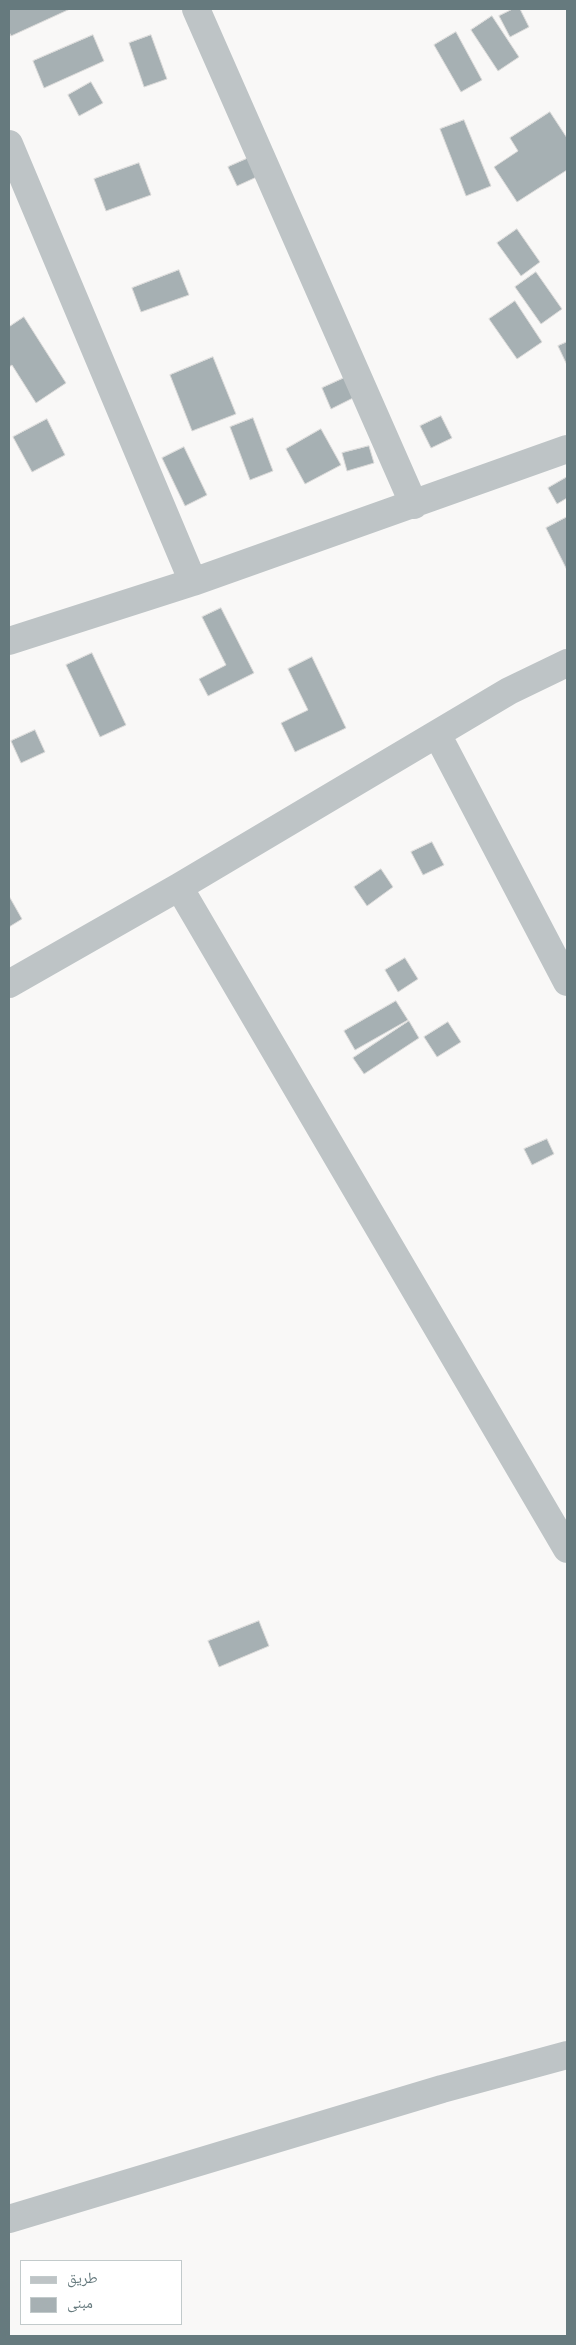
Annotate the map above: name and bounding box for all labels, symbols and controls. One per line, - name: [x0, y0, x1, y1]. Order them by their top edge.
- legend: [20, 2260, 182, 2325]
- text: طريق: [67, 2267, 98, 2287]
- text: مبنى: [67, 2292, 93, 2312]

